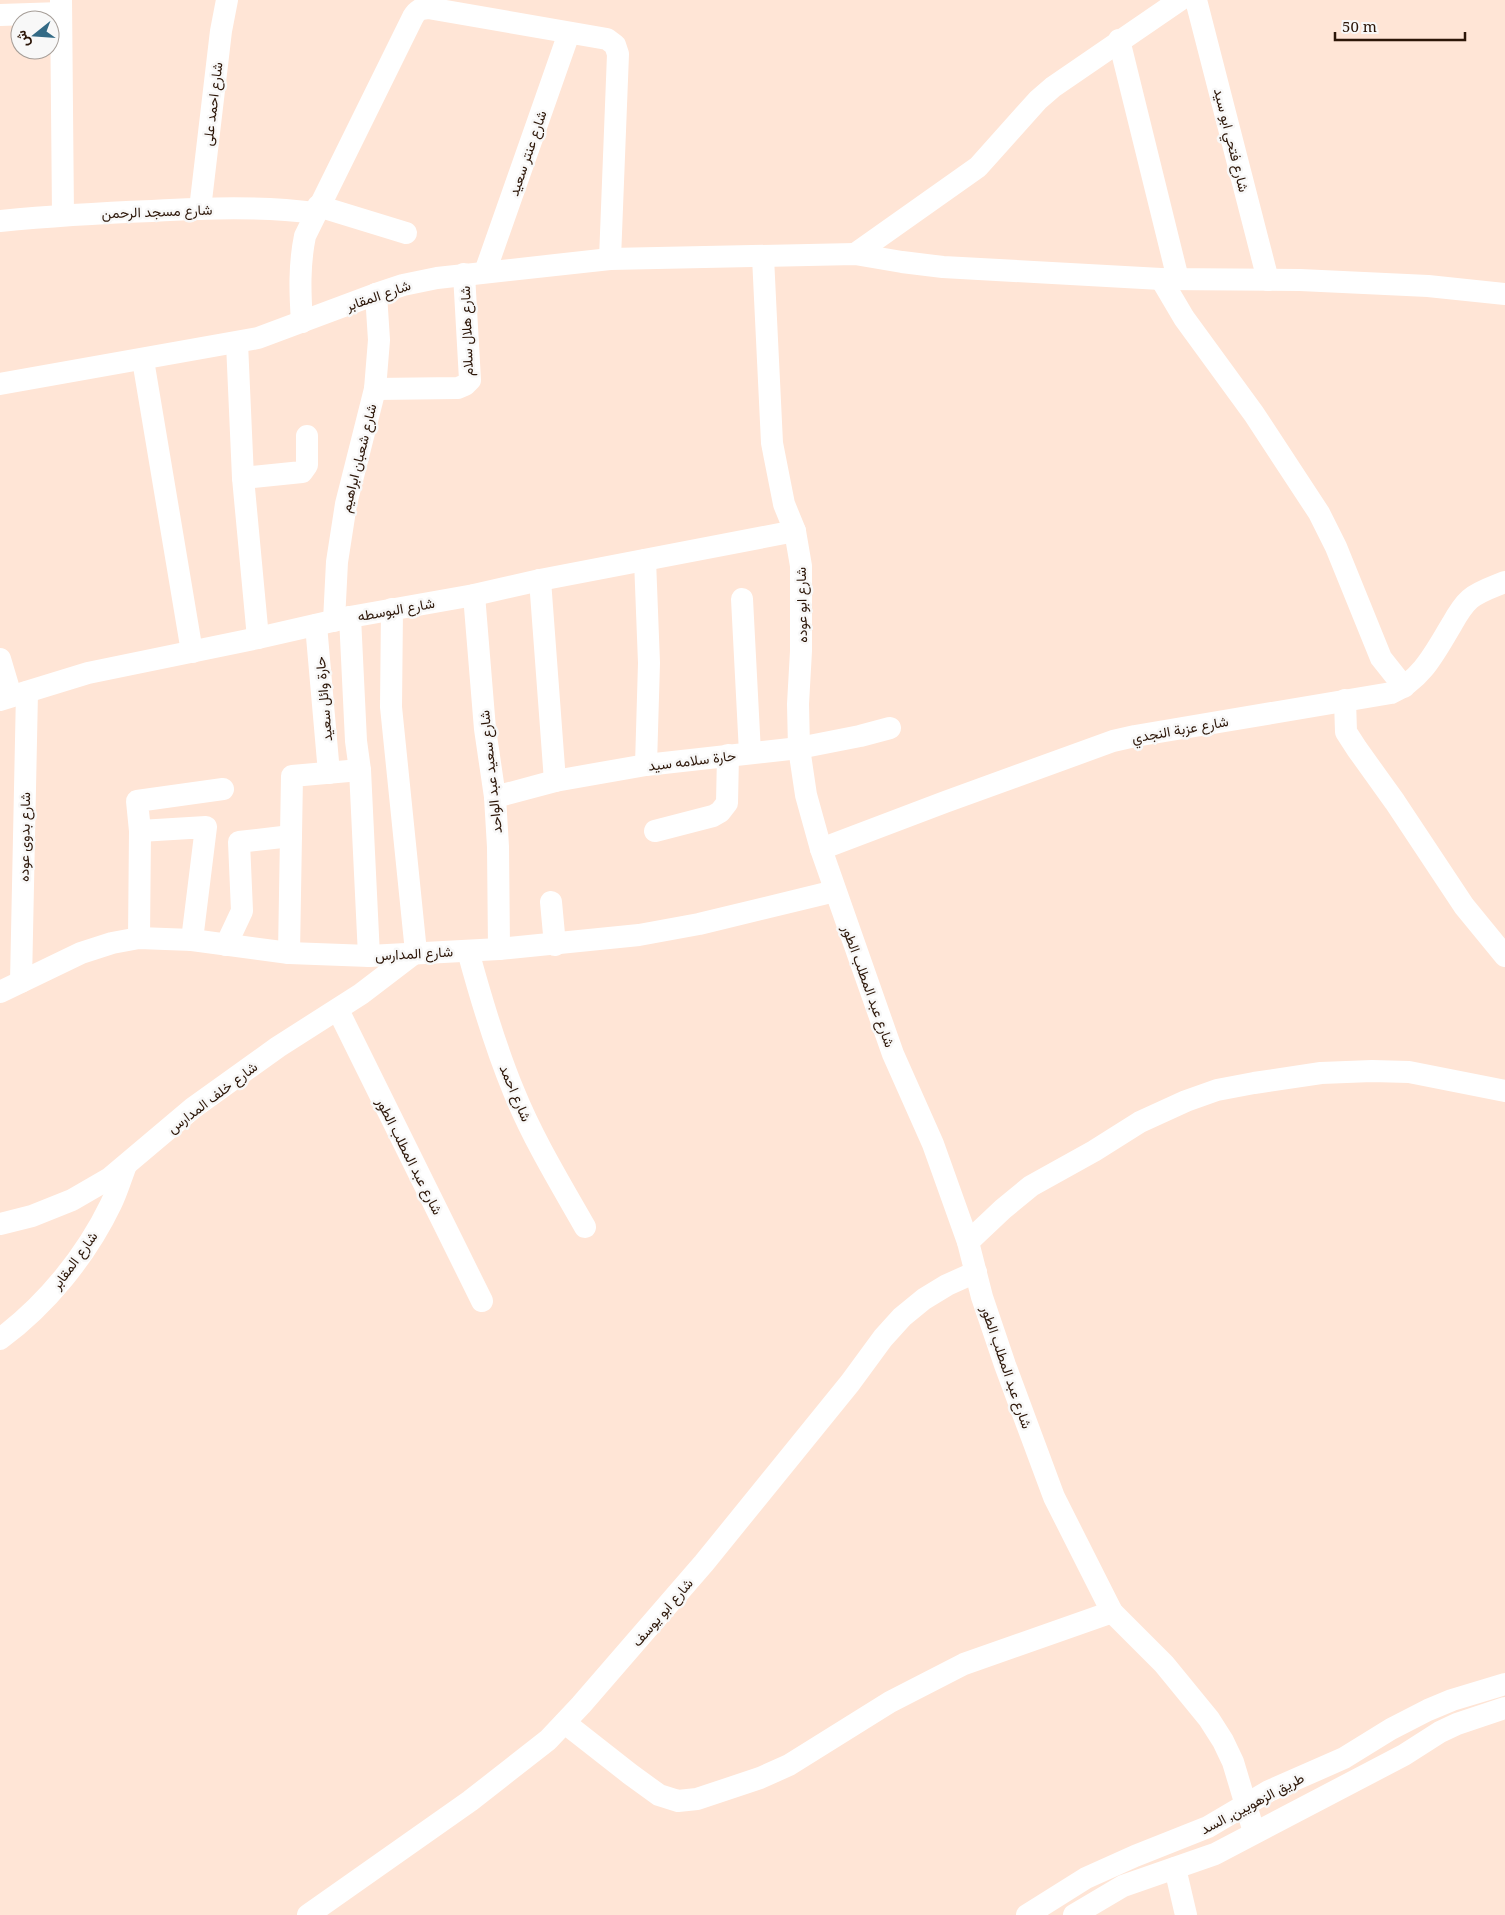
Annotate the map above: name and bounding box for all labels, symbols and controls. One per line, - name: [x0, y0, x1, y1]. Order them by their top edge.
- north arrow: [10, 10, 60, 60]
- scale bar: [1335, 10, 1465, 42]
- text: 50 m: [1342, 16, 1377, 36]
- text: ش: [10, 28, 34, 50]
- street label: شارع احمد على: [197, 61, 229, 147]
- street label: شارع فتحي ابو سيد: [1207, 86, 1254, 195]
- street label: شارع عنتر سعيد: [503, 108, 552, 199]
- street label: شارع مسجد الرحمن: [101, 200, 213, 224]
- street label: شارع المقابر: [342, 275, 414, 317]
- street label: شارع هلال سلام: [455, 285, 479, 376]
- street label: شارع شعبان ابراهيم: [335, 402, 383, 515]
- street label: شارع ابو عوده: [791, 567, 813, 643]
- street label: شارع البوسطه: [356, 593, 436, 627]
- street label: حارة وائل سعيد: [310, 656, 336, 742]
- street label: شارع سعيد عبد الواحد: [474, 709, 508, 835]
- street label: شارع عزبة النجدي: [1130, 711, 1230, 750]
- street label: حارة سلامه سيد: [647, 745, 737, 775]
- street label: شارع بدوى عوده: [14, 792, 36, 882]
- street label: شارع عبد المطلب الطور: [836, 921, 900, 1050]
- street label: شارع المدارس: [375, 941, 454, 967]
- street label: شارع خلف المدارس: [163, 1057, 262, 1139]
- street label: شارع احمد: [494, 1062, 536, 1125]
- street label: شارع عبد المطلب الطور: [370, 1093, 448, 1219]
- street label: شارع المقابر: [46, 1227, 103, 1295]
- street label: شارع عبد المطلب الطور: [975, 1302, 1037, 1432]
- street label: شارع ابو يوسف: [627, 1574, 698, 1651]
- street label: طريق الزهويين, السد: [1197, 1768, 1307, 1838]

